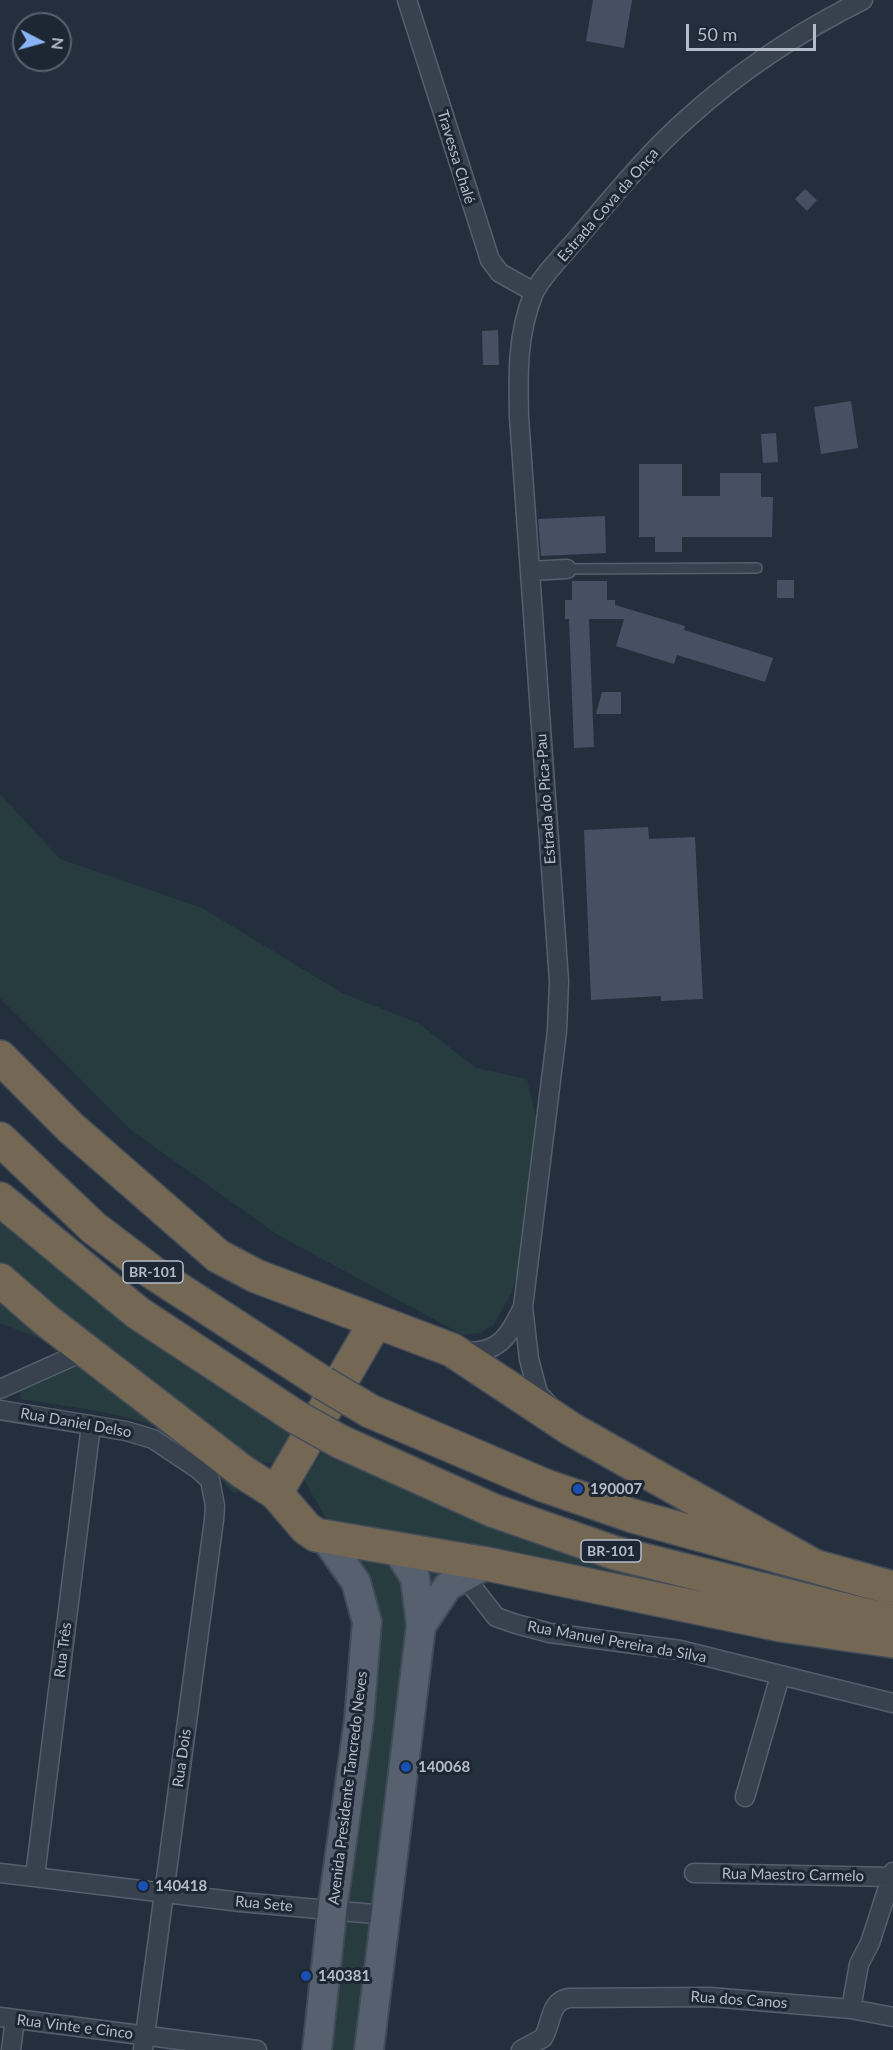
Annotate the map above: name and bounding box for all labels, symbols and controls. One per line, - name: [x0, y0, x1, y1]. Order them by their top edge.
- north arrow: [12, 12, 72, 72]
- scale bar: [689, 12, 820, 50]
- text: 50 m: [697, 23, 737, 45]
- text: N: [48, 37, 69, 51]
- street label: Travessa Chalé: [433, 108, 479, 206]
- street label: Estrada Cova da Onça: [554, 145, 662, 265]
- street label: Estrada do Pica-Pau: [532, 733, 560, 865]
- road number: BR-101: [123, 1261, 183, 1283]
- street label: Rua Daniel Delso: [19, 1404, 133, 1442]
- place label: 190007: [590, 1480, 642, 1498]
- marker: 190007: [571, 1482, 585, 1496]
- road number: BR-101: [581, 1540, 641, 1562]
- street label: Rua Manuel Pereira da Silva: [526, 1617, 708, 1667]
- street label: Rua Três: [51, 1621, 75, 1679]
- street label: Avenida Presidente Tancredo Neves: [325, 1670, 371, 1906]
- street label: Rua Dois: [169, 1728, 195, 1788]
- place label: 140068: [418, 1758, 470, 1776]
- marker: 140068: [399, 1760, 413, 1774]
- street label: Rua Maestro Carmelo: [722, 1865, 864, 1885]
- place label: 140418: [155, 1877, 207, 1895]
- marker: 140418: [136, 1879, 150, 1893]
- street label: Rua Sete: [234, 1893, 294, 1915]
- place label: 140381: [318, 1967, 370, 1985]
- marker: 140381: [299, 1969, 313, 1983]
- street label: Rua dos Canos: [690, 1988, 788, 2012]
- street label: Rua Vinte e Cinco: [16, 2011, 134, 2043]

